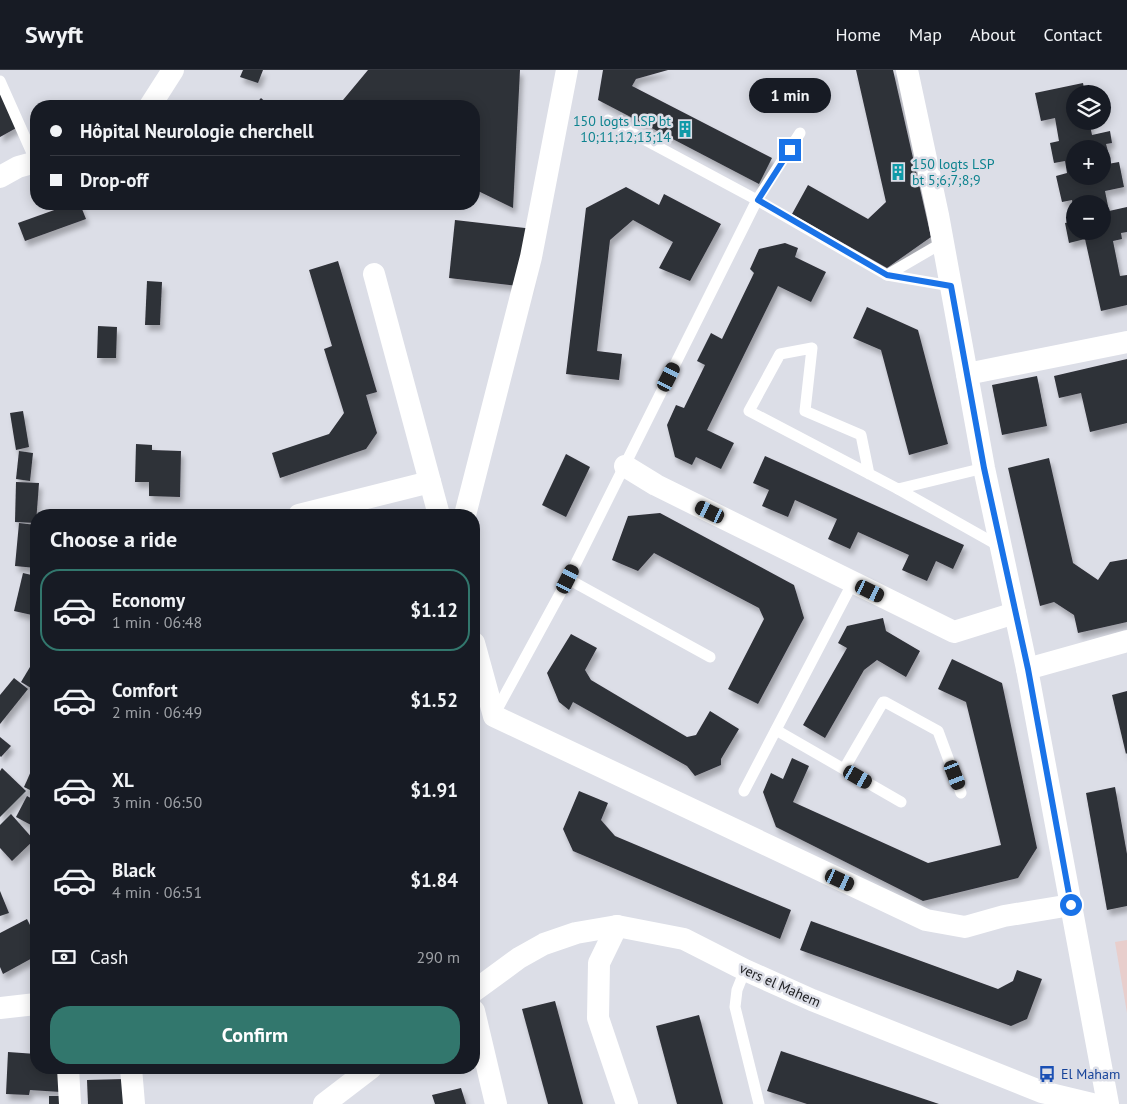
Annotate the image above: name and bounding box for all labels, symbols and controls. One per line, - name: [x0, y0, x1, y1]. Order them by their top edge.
- text: Swyft: [25, 19, 83, 50]
- text: Home: [835, 23, 881, 46]
- text: Map: [909, 23, 942, 46]
- text: About: [970, 23, 1016, 46]
- text: Contact: [1044, 23, 1102, 46]
- callout: 1 min: [749, 78, 831, 112]
- text: 1 min: [770, 85, 810, 105]
- map controls: [1066, 85, 1111, 240]
- button: layers: [1066, 85, 1111, 130]
- place label: 150 logts LSP bt 10;11;12;13;14: [573, 112, 671, 146]
- text: Hôpital Neurologie cherchell: [80, 119, 313, 143]
- building icon: 150 logts LSP bt 10;11;12;13;14: [675, 119, 695, 139]
- route end: [779, 139, 801, 161]
- button: +: [1066, 140, 1111, 185]
- place label: 150 logts LSP bt 5;6;7;8;9: [912, 155, 995, 189]
- building icon: 150 logts LSP bt 5;6;7;8;9: [888, 162, 908, 182]
- text: Drop-off: [80, 168, 148, 192]
- button: −: [1066, 195, 1111, 240]
- car: [655, 360, 682, 394]
- car: [693, 499, 726, 525]
- text: Choose a ride: [50, 525, 177, 553]
- car: [554, 562, 581, 596]
- car: [853, 578, 886, 604]
- icon: car: [52, 588, 97, 633]
- text: Economy: [112, 588, 185, 612]
- text: $1.12: [410, 598, 458, 622]
- text: 1 min · 06:48: [112, 612, 202, 632]
- icon: car: [52, 678, 97, 723]
- text: Comfort: [112, 678, 178, 702]
- text: $1.52: [410, 688, 458, 712]
- text: 2 min · 06:49: [112, 702, 202, 722]
- car: [942, 758, 967, 792]
- car: [841, 763, 874, 791]
- icon: car: [52, 768, 97, 813]
- text: XL: [112, 768, 134, 792]
- text: $1.91: [410, 778, 458, 802]
- text: 3 min · 06:50: [112, 792, 202, 812]
- icon: car: [52, 858, 97, 903]
- text: Black: [112, 858, 156, 882]
- car: [823, 867, 856, 893]
- text: $1.84: [410, 868, 458, 892]
- text: 4 min · 06:51: [112, 882, 202, 902]
- route start: [1060, 894, 1082, 916]
- icon: cash: [50, 943, 78, 971]
- text: Cash: [90, 945, 128, 969]
- text: 290 m: [417, 947, 460, 967]
- street label: vers el Mahem: [737, 959, 823, 1011]
- button: Confirm: [50, 1006, 460, 1064]
- bus stop icon: El Maham: [1037, 1064, 1057, 1084]
- place label: El Maham: [1061, 1065, 1120, 1083]

